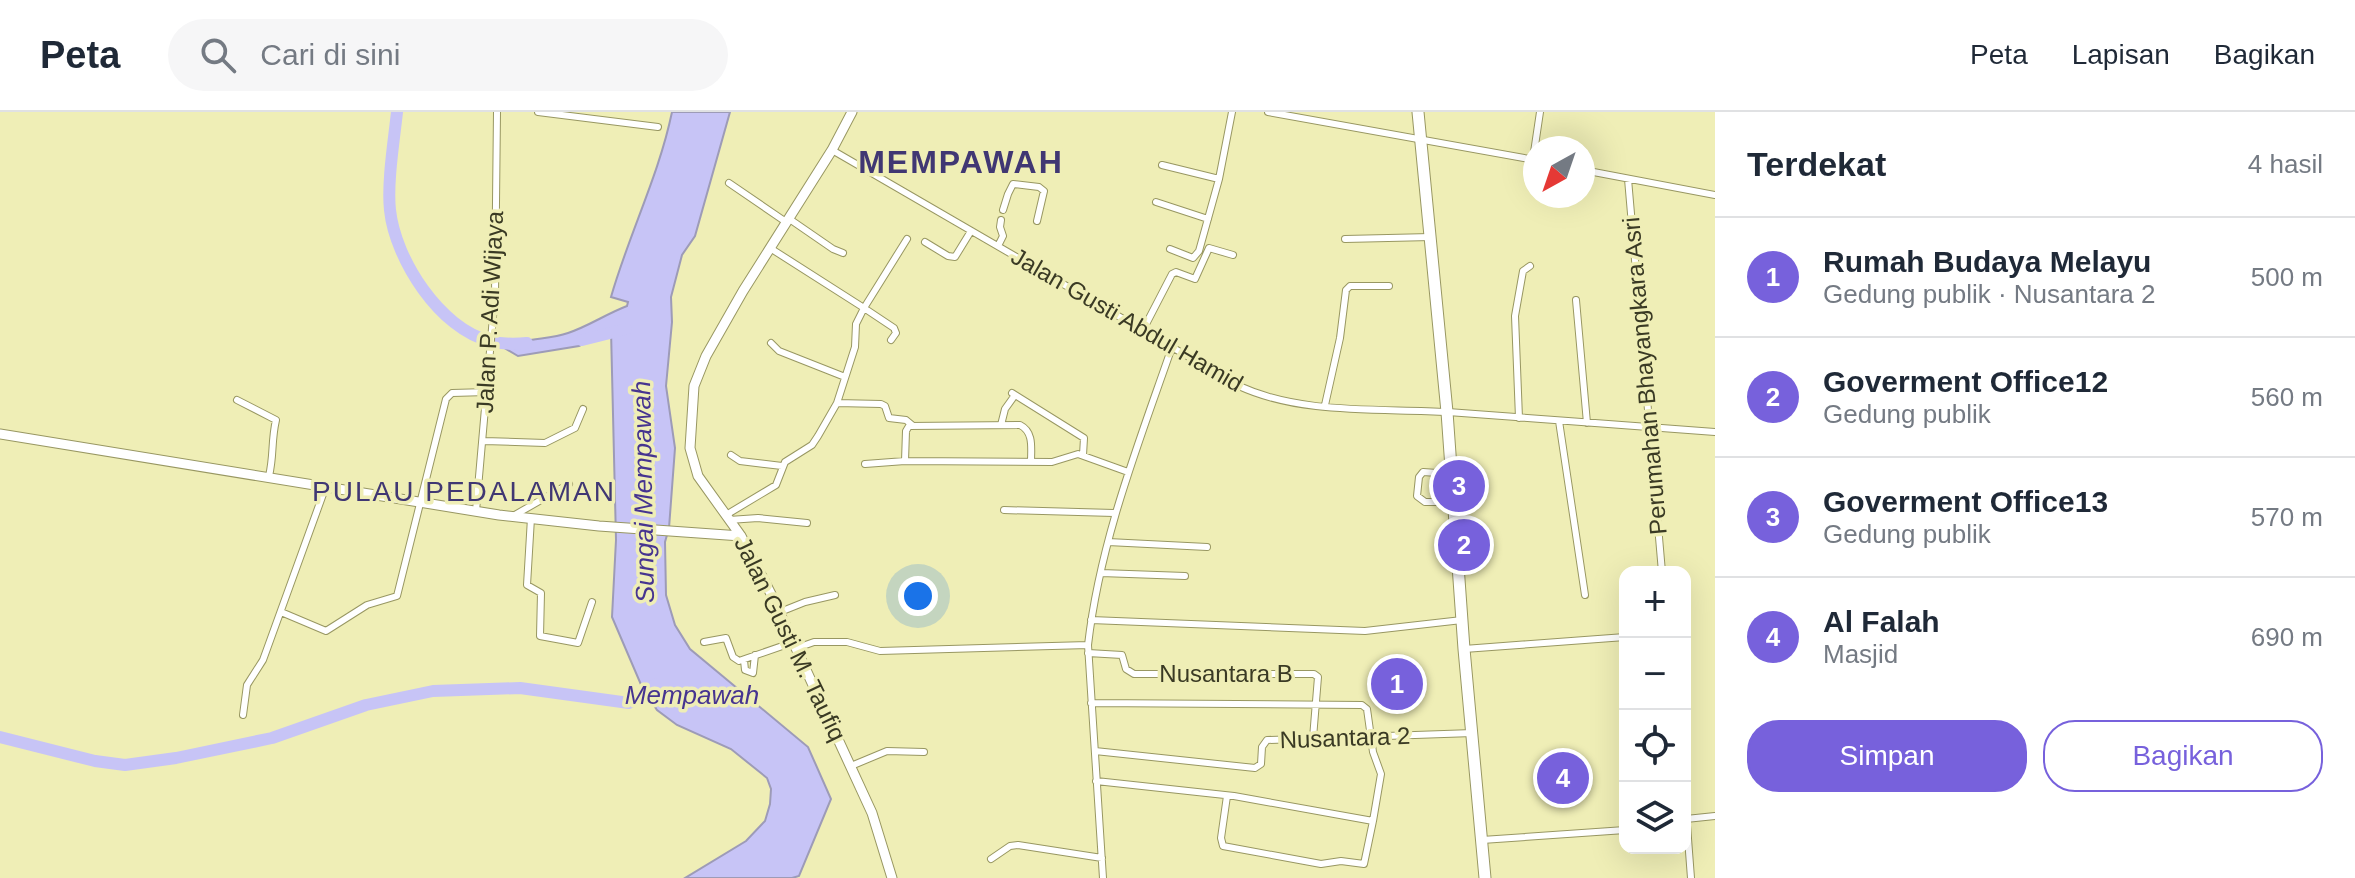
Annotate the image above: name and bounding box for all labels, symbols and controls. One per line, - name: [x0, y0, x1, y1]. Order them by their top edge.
- search box: [168, 19, 728, 91]
- icon: search: [196, 33, 240, 77]
- text: Peta: [40, 34, 120, 76]
- text: Cari di sini: [260, 38, 400, 71]
- text: Peta: [1970, 39, 2028, 70]
- text: Lapisan: [2072, 39, 2170, 70]
- text: Bagikan: [2214, 39, 2315, 70]
- north arrow: [1523, 136, 1595, 208]
- district label: MEMPAWAH: [858, 144, 1064, 180]
- text: Terdekat: [1747, 145, 1886, 183]
- text: 4 hasil: [2248, 149, 2323, 179]
- street label: Jalan P. Adi Wijaya: [471, 210, 508, 414]
- street label: Perumahan Bhayangkara Asri: [1617, 216, 1672, 536]
- street label: Jalan Gusti Abdul Hamid: [1007, 242, 1248, 397]
- text: Rumah Budaya Melayu: [1823, 245, 2151, 278]
- text: 1: [1766, 262, 1780, 292]
- text: 500 m: [2251, 262, 2323, 292]
- text: Gedung publik · Nusantara 2: [1823, 279, 2155, 309]
- text: Goverment Office12: [1823, 365, 2108, 398]
- water label: Sungai Mempawah: [626, 380, 660, 604]
- text: 2: [1766, 382, 1780, 412]
- text: 560 m: [2251, 382, 2323, 412]
- text: Gedung publik: [1823, 399, 1991, 429]
- pin: 3: [1433, 456, 1485, 516]
- district label: PULAU PEDALAMAN: [312, 476, 616, 507]
- text: Goverment Office13: [1823, 485, 2108, 518]
- text: 3: [1766, 502, 1780, 532]
- text: 570 m: [2251, 502, 2323, 532]
- pin: 2: [1438, 515, 1490, 575]
- text: Gedung publik: [1823, 519, 1991, 549]
- street label: Jalan Gusti M. Taufiq: [729, 532, 852, 745]
- map controls: [1619, 566, 1691, 854]
- button: +: [1619, 566, 1691, 638]
- your location: [898, 576, 938, 616]
- text: Al Falah: [1823, 605, 1940, 638]
- text: 4: [1766, 622, 1780, 652]
- text: 690 m: [2251, 622, 2323, 652]
- button: −: [1619, 638, 1691, 710]
- text: Masjid: [1823, 639, 1898, 669]
- pin: 1: [1371, 654, 1423, 714]
- street label: Nusantara B: [1159, 660, 1293, 687]
- water label: Mempawah: [625, 680, 759, 710]
- button: locate: [1619, 710, 1691, 782]
- button: Simpan: [1747, 720, 2027, 792]
- button: Bagikan: [2043, 720, 2323, 792]
- street label: Nusantara 2: [1279, 722, 1411, 753]
- pin: 4: [1537, 748, 1589, 808]
- button: layers: [1619, 782, 1691, 854]

